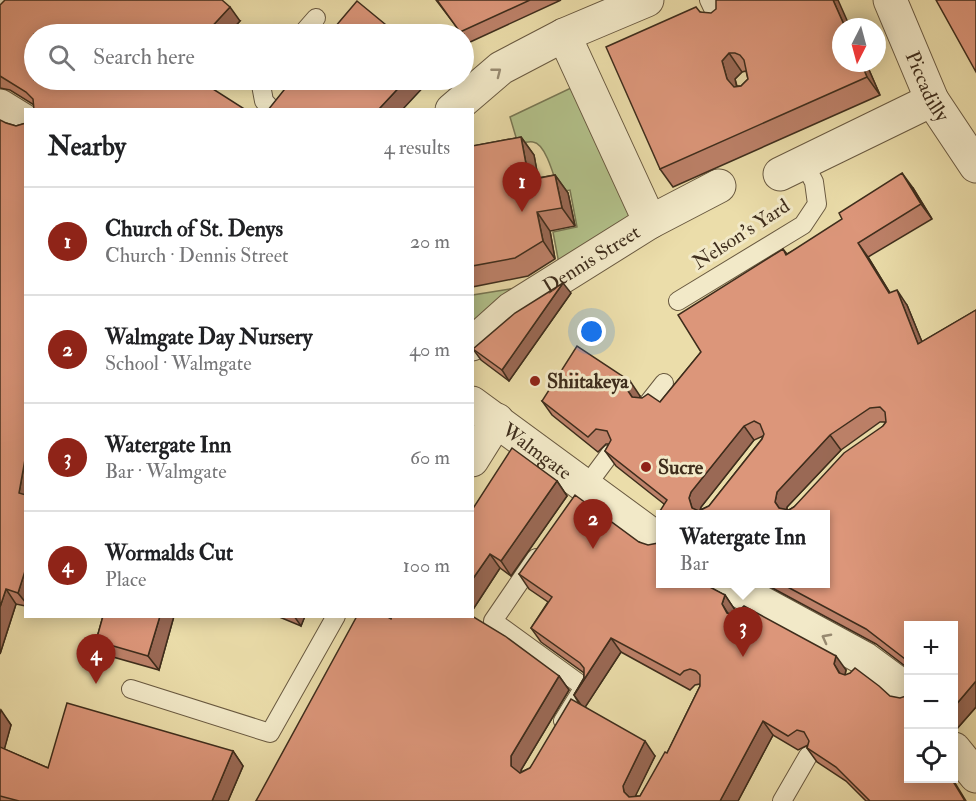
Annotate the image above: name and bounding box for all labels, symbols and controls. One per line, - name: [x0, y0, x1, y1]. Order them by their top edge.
- north arrow: [832, 18, 886, 72]
- search box: [24, 24, 474, 90]
- icon: search: [45, 41, 78, 74]
- text: Search here: [93, 43, 195, 71]
- street label: Piccadilly: [900, 47, 956, 127]
- one-way arrow: [490, 68, 501, 79]
- text: Nearby: [48, 131, 126, 163]
- text: 4 results: [384, 135, 450, 160]
- pin: 1: [502, 162, 542, 212]
- street label: Nelson's Yard: [688, 193, 794, 275]
- text: Church of St. Denys: [105, 215, 283, 243]
- street label: Dennis Street: [538, 219, 645, 299]
- text: 1: [64, 229, 71, 254]
- text: 20 m: [410, 229, 450, 254]
- text: Church · Dennis Street: [105, 243, 288, 268]
- your location: [577, 317, 606, 346]
- text: Walmgate Day Nursery: [105, 323, 312, 351]
- text: 2: [62, 337, 73, 362]
- text: 40 m: [409, 337, 450, 362]
- text: School · Walmgate: [105, 351, 252, 376]
- place label: Shiitakeya: [547, 369, 629, 395]
- marker: Shiitakeya: [528, 374, 542, 388]
- street label: Walmgate: [497, 416, 577, 485]
- text: Watergate Inn: [105, 431, 231, 459]
- text: 3: [64, 445, 71, 470]
- text: 60 m: [410, 445, 450, 470]
- place label: Sucre: [658, 455, 704, 480]
- text: Bar · Walmgate: [105, 459, 227, 484]
- marker: Sucre: [639, 460, 653, 474]
- pin: 2: [574, 500, 612, 549]
- popup: [656, 510, 830, 588]
- text: Watergate Inn: [680, 523, 806, 551]
- text: Wormalds Cut: [105, 539, 233, 567]
- text: Bar: [680, 551, 709, 576]
- text: 4: [62, 553, 73, 578]
- text: 100 m: [403, 553, 450, 578]
- text: Place: [105, 567, 146, 592]
- pin: 3: [724, 608, 762, 657]
- map controls: [904, 621, 958, 783]
- button: +: [904, 621, 958, 675]
- pin: 4: [76, 634, 116, 684]
- one-way arrow: [822, 634, 832, 645]
- button: −: [904, 675, 958, 729]
- button: locate: [904, 729, 958, 783]

